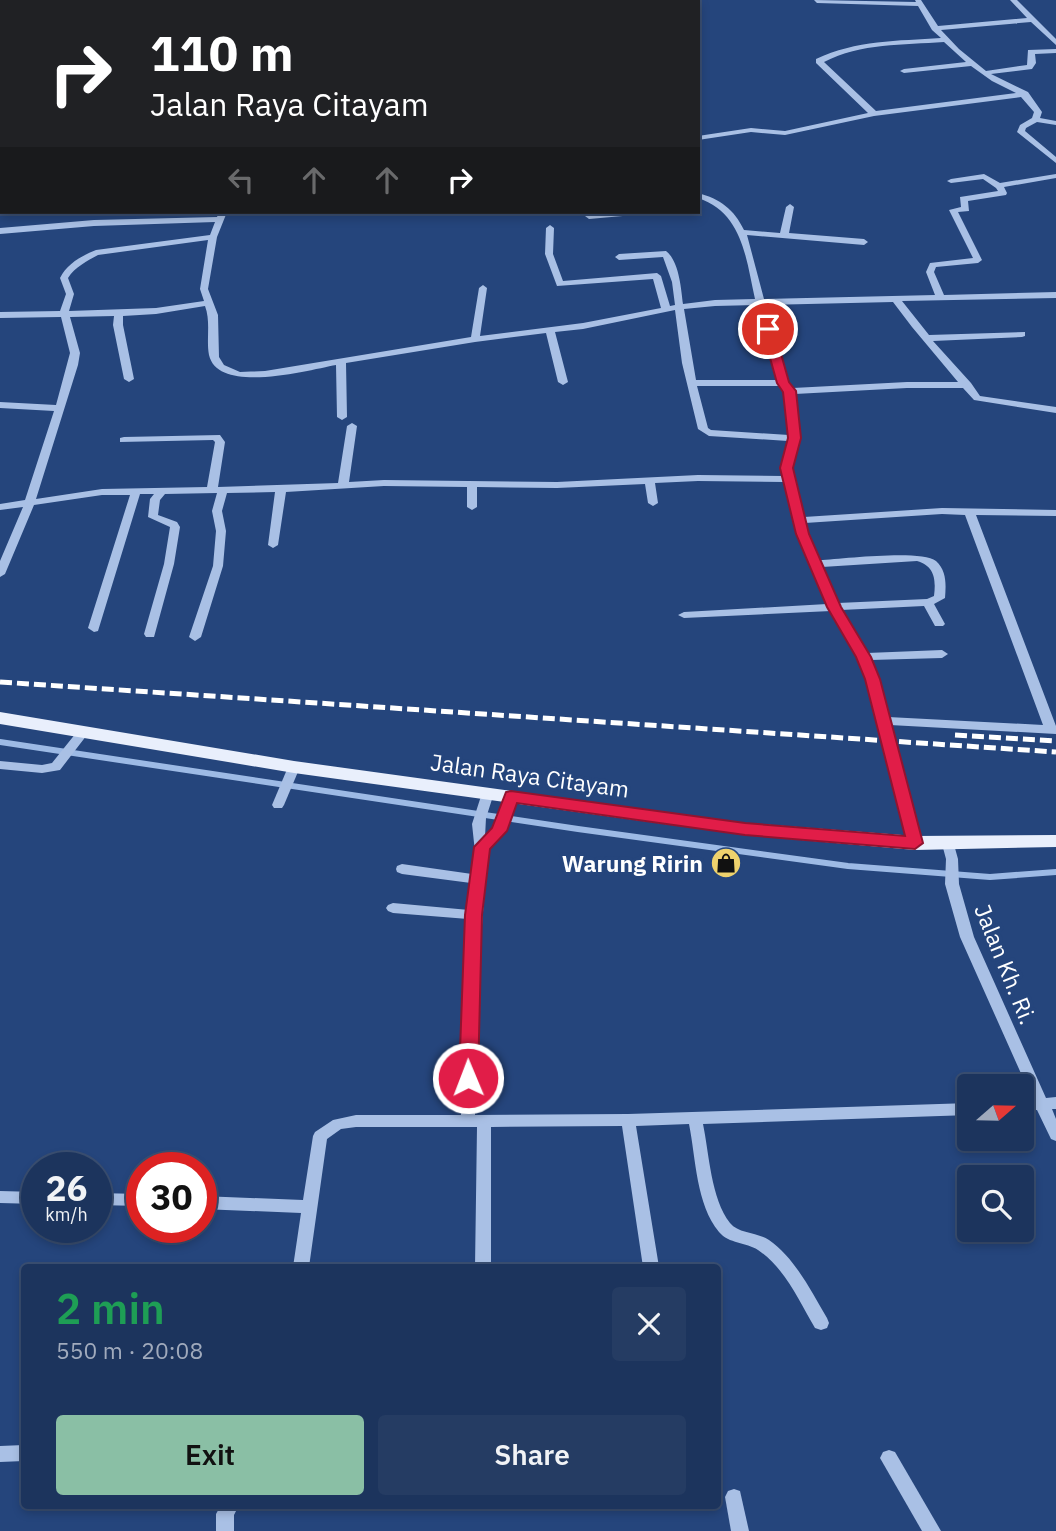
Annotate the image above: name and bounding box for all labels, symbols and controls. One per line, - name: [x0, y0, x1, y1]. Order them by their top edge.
- text: 110 m: [150, 21, 294, 84]
- icon: right: [35, 28, 126, 119]
- text: Jalan Raya Citayam: [150, 83, 429, 125]
- icon: left: [222, 161, 260, 199]
- icon: ahead: [295, 161, 333, 199]
- icon: ahead: [368, 161, 406, 199]
- icon: right: [441, 161, 479, 199]
- pin: [738, 299, 798, 359]
- icon: arrive: [749, 310, 787, 348]
- street label: Jalan Raya Citayam: [429, 746, 631, 804]
- shop icon: Warung Ririn: [709, 846, 743, 880]
- place label: Warung Ririn: [562, 848, 703, 878]
- street label: Jalan Kh. Ri.: [968, 899, 1044, 1029]
- position arrow: [431, 1041, 505, 1115]
- north arrow: [957, 1074, 1034, 1152]
- map controls: [957, 1074, 1034, 1242]
- speed limit sign: 30: [126, 1152, 217, 1243]
- text: 26: [45, 1165, 88, 1211]
- button: search: [957, 1165, 1034, 1242]
- text: km/h: [45, 1203, 88, 1226]
- text: 2 min: [56, 1281, 165, 1336]
- button: close: [612, 1287, 686, 1361]
- text: 550 m · 20:08: [56, 1335, 203, 1365]
- button: Exit: [56, 1415, 364, 1495]
- button: Share: [378, 1415, 686, 1495]

